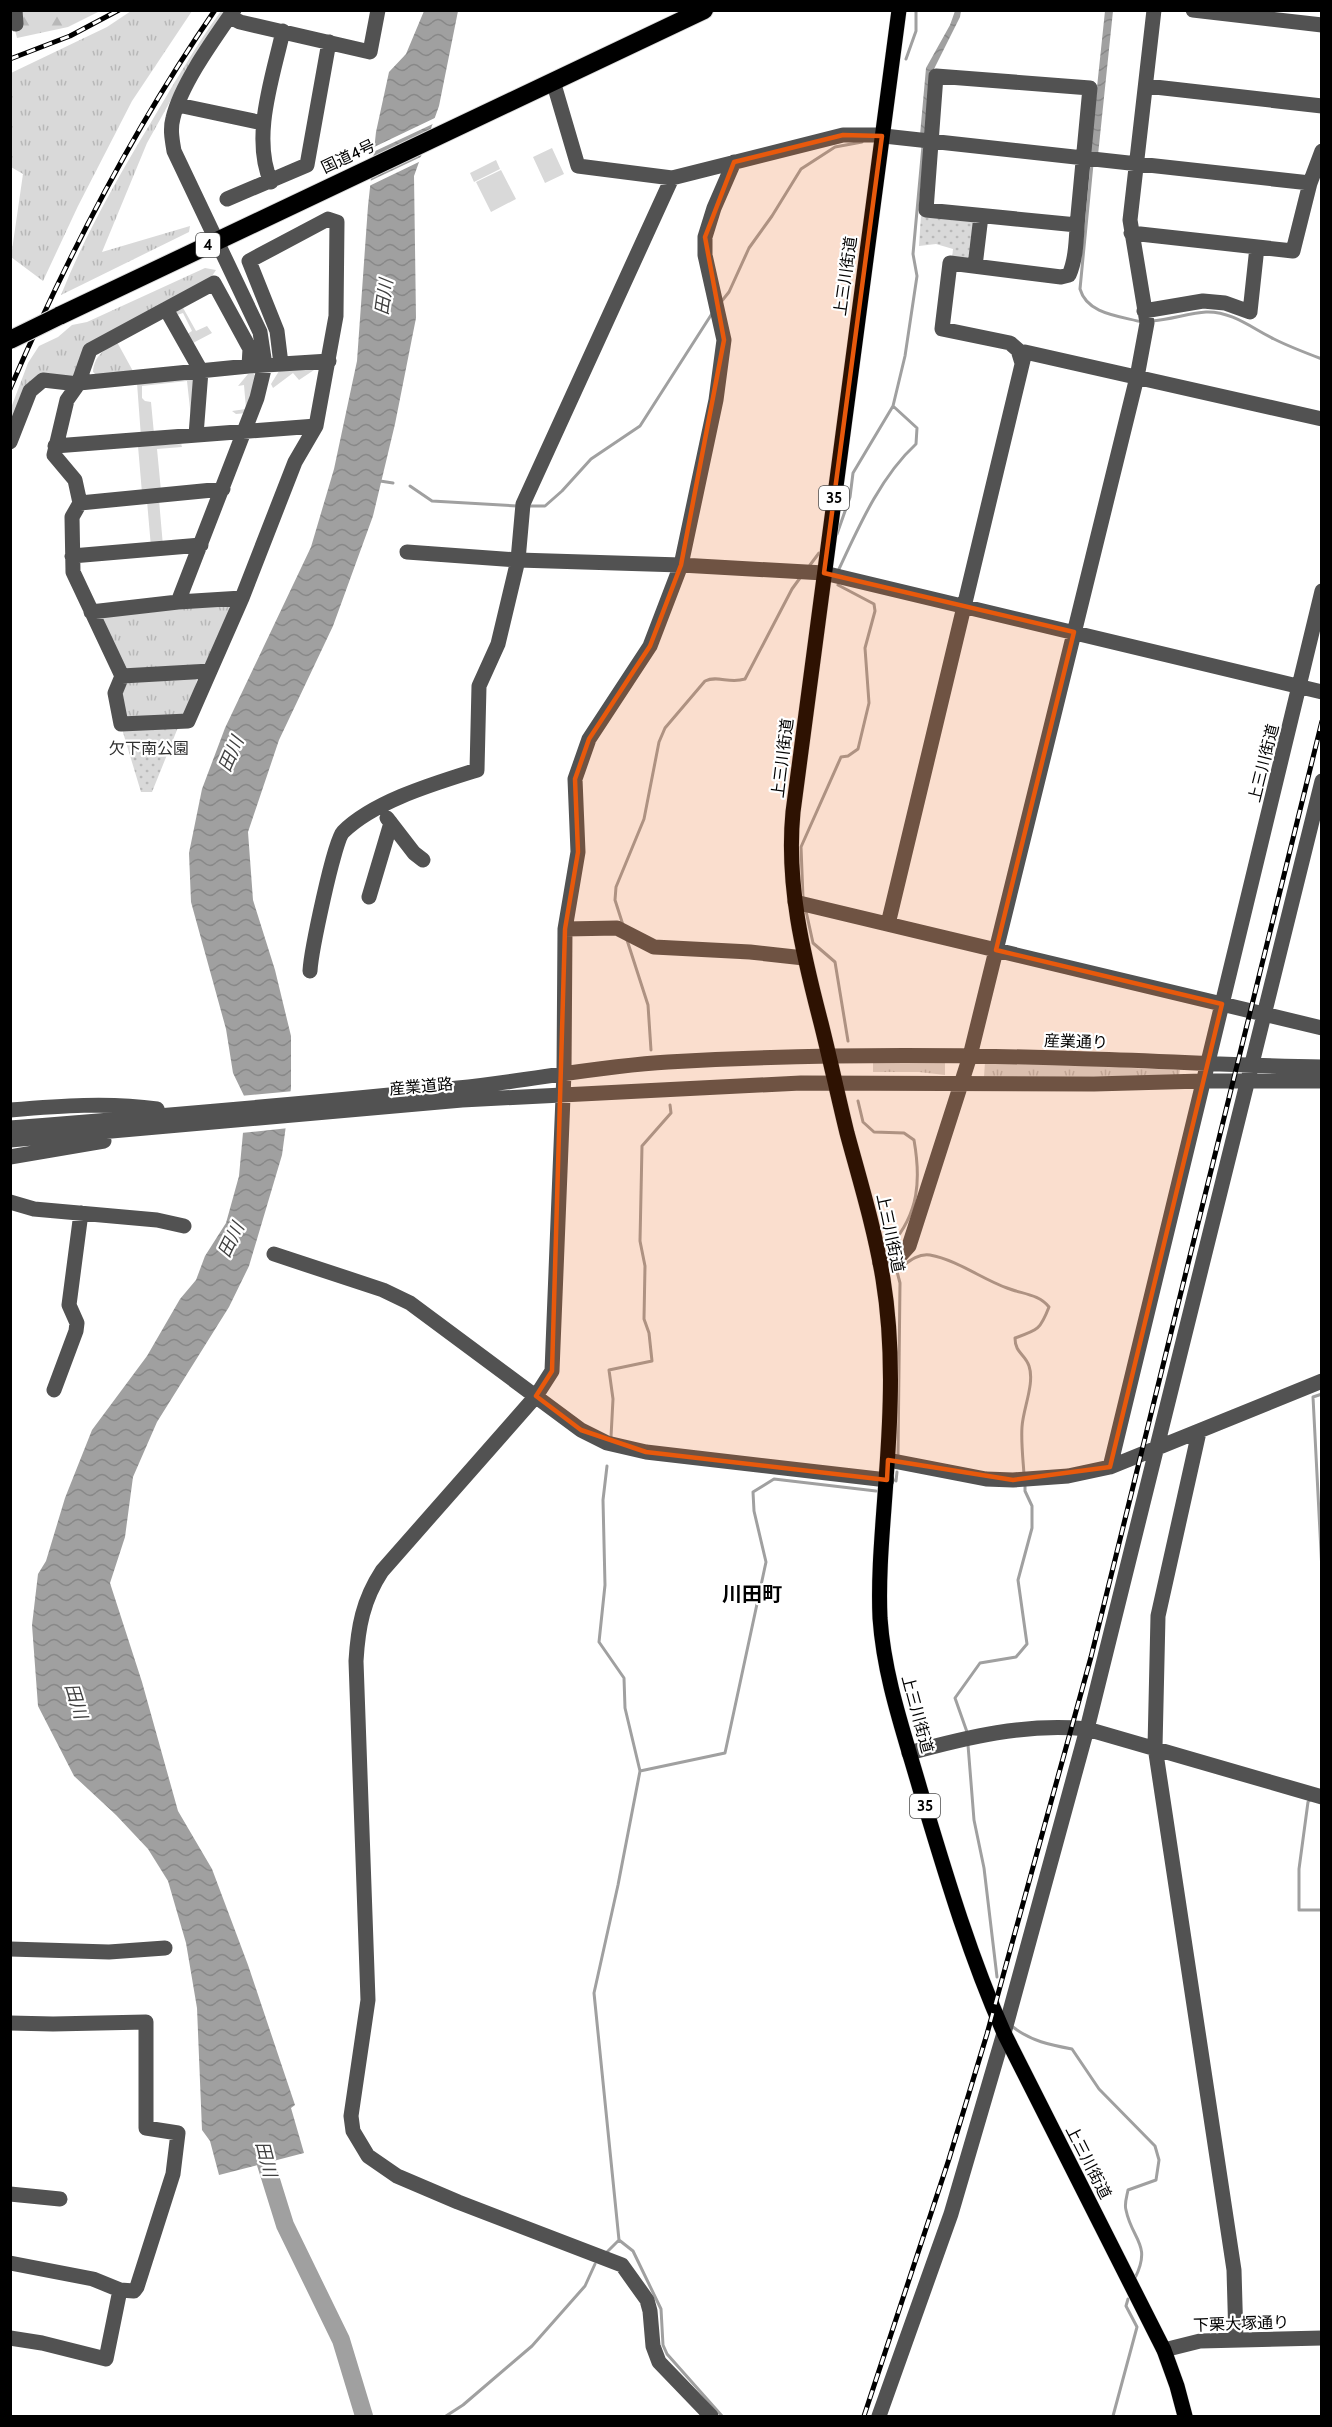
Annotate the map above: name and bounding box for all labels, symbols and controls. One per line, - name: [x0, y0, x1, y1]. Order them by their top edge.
- street label: 国道4号: [318, 136, 378, 177]
- road number: 4: [196, 233, 220, 257]
- street label: 上三川街道: [831, 235, 860, 317]
- water label: 田川: [371, 276, 398, 316]
- road number: 35: [819, 486, 849, 510]
- street label: 上三川街道: [768, 717, 797, 799]
- street label: 上三川街道: [1245, 722, 1282, 804]
- water label: 田川: [214, 731, 249, 775]
- park label: 欠下南公園: [109, 739, 189, 758]
- street label: 産業通り: [1044, 1031, 1108, 1052]
- street label: 産業道路: [388, 1074, 454, 1099]
- street label: 上三川街道: [873, 1192, 908, 1274]
- water label: 田川: [213, 1217, 250, 1261]
- district label: 川田町: [722, 1582, 782, 1606]
- street label: 上三川街道: [898, 1673, 937, 1755]
- water label: 田川: [60, 1681, 92, 1723]
- road number: 35: [910, 1794, 940, 1818]
- street label: 上三川街道: [1062, 2122, 1115, 2202]
- water label: 田川: [251, 2139, 282, 2181]
- street label: 下栗大塚通り: [1193, 2312, 1289, 2335]

